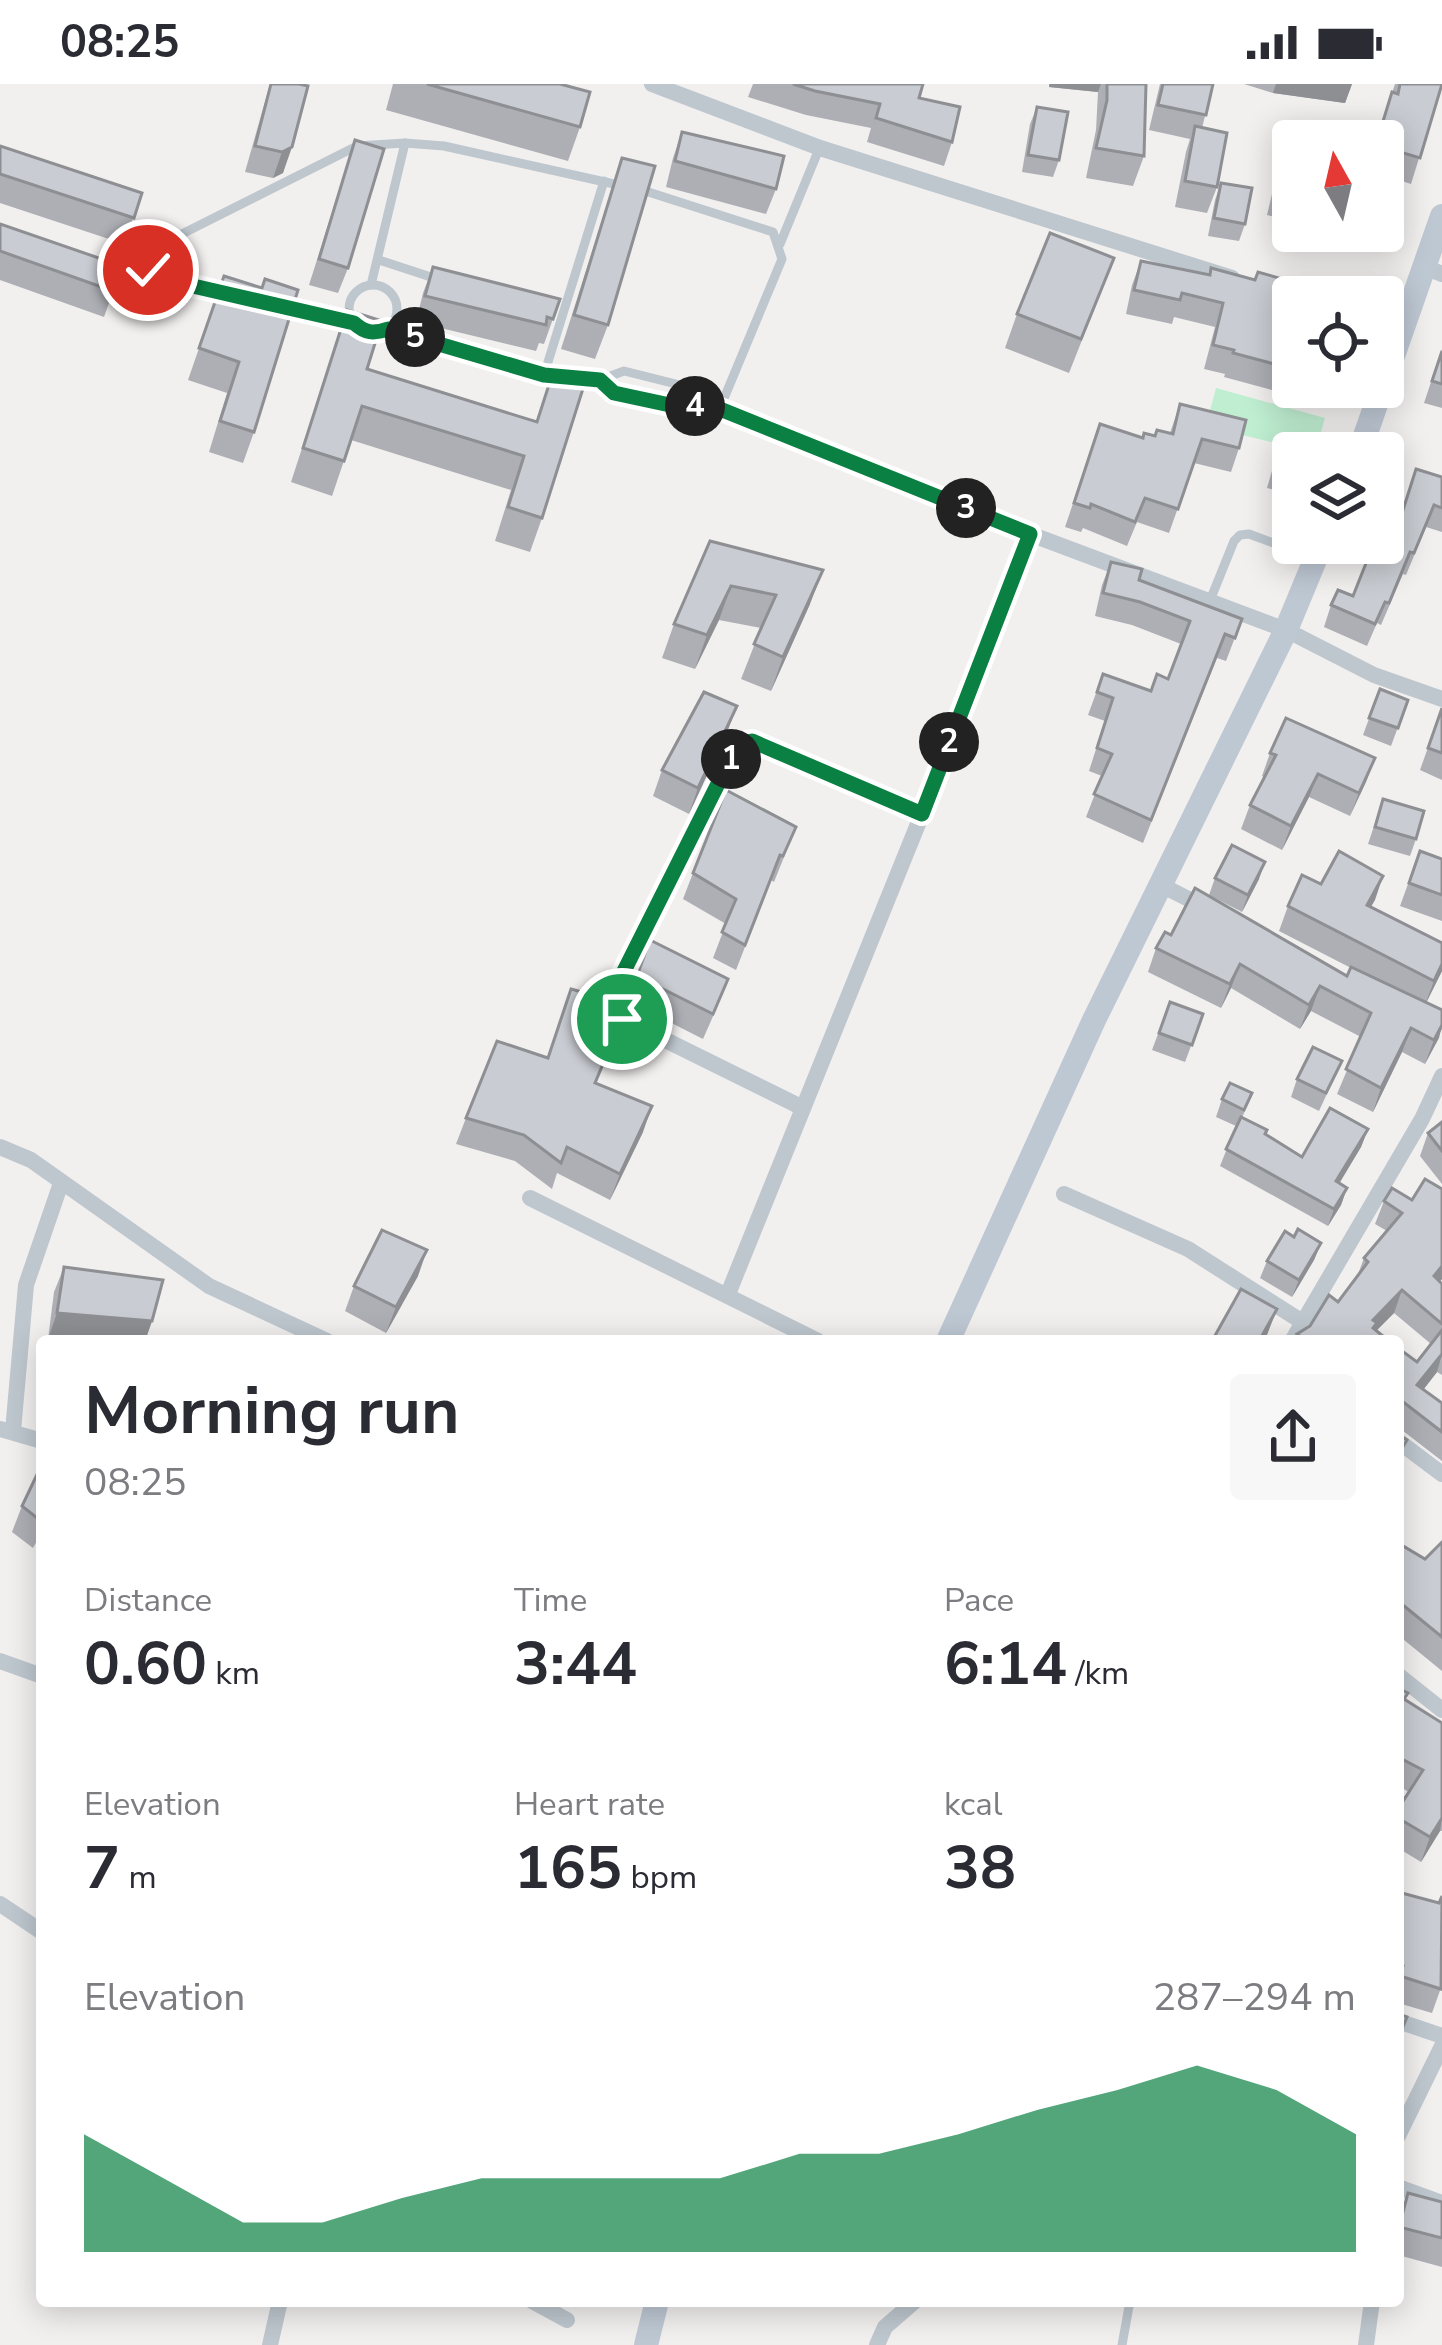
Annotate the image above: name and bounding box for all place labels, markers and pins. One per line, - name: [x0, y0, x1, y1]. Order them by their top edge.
- pin: [97, 219, 199, 321]
- pin: 5: [385, 307, 445, 367]
- pin: 4: [665, 376, 725, 436]
- pin: 3: [936, 478, 996, 538]
- pin: 2: [919, 712, 979, 772]
- pin: 1: [701, 729, 761, 789]
- pin: [571, 968, 673, 1070]

